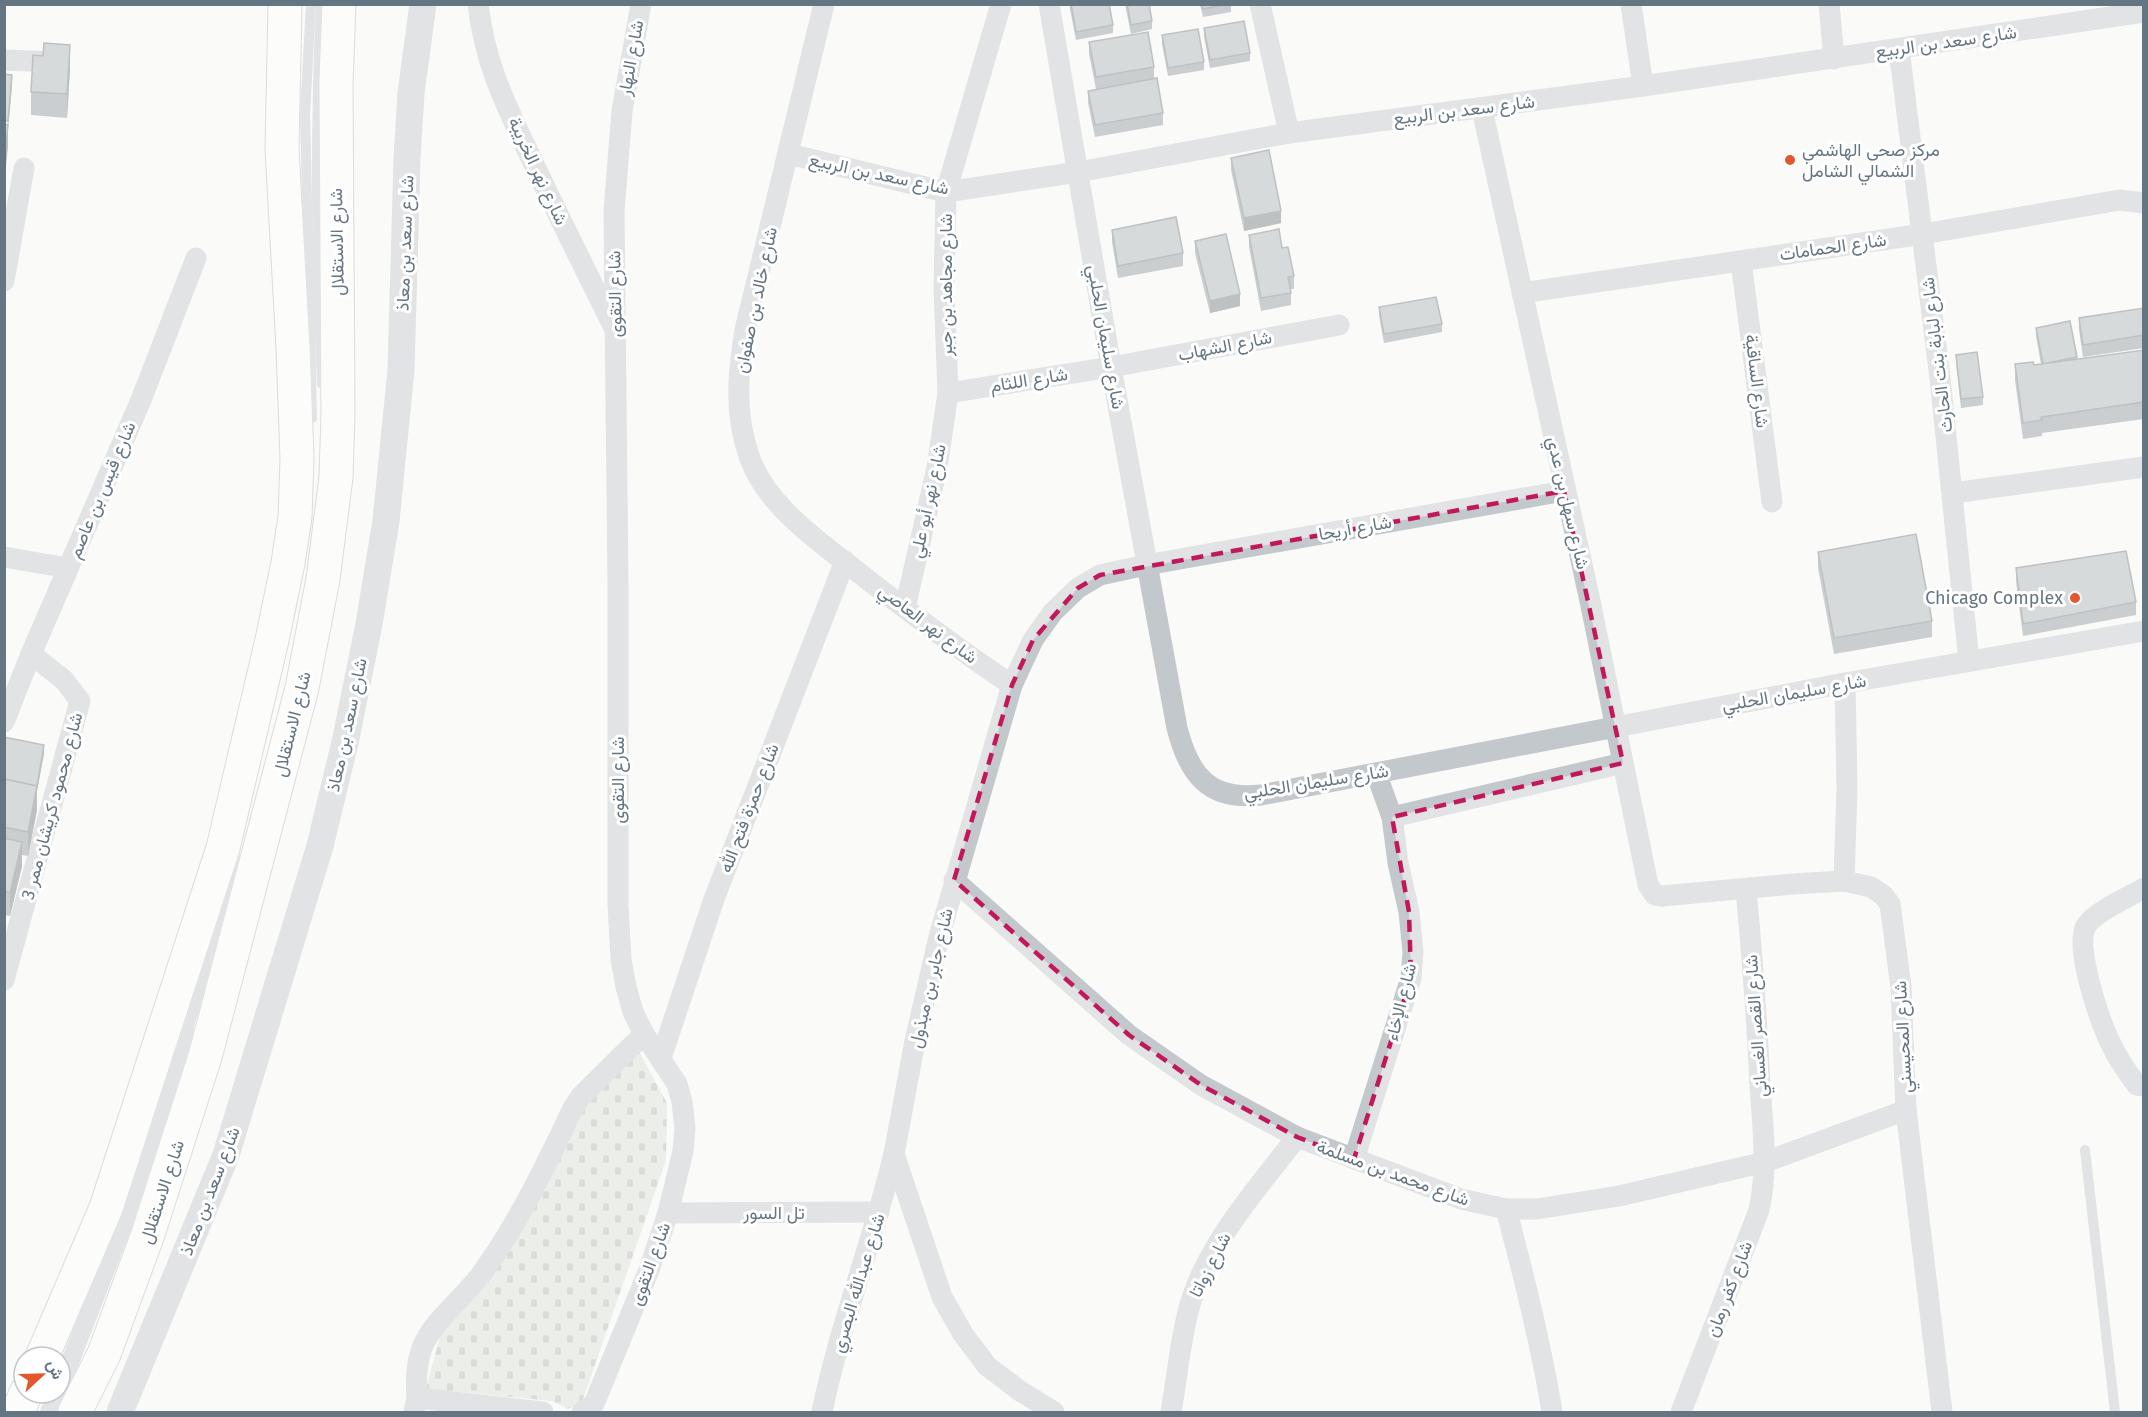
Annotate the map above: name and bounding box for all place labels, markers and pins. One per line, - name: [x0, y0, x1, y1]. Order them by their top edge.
- place label: مركز صحي الهاشمي الشمالي الشامل: [1802, 139, 1940, 186]
- marker: مركز صحي الهاشمي الشمالي الشامل: [1783, 153, 1797, 167]
- place label: Chicago Complex: [1925, 587, 2063, 609]
- marker: Chicago Complex: [2068, 591, 2082, 605]

